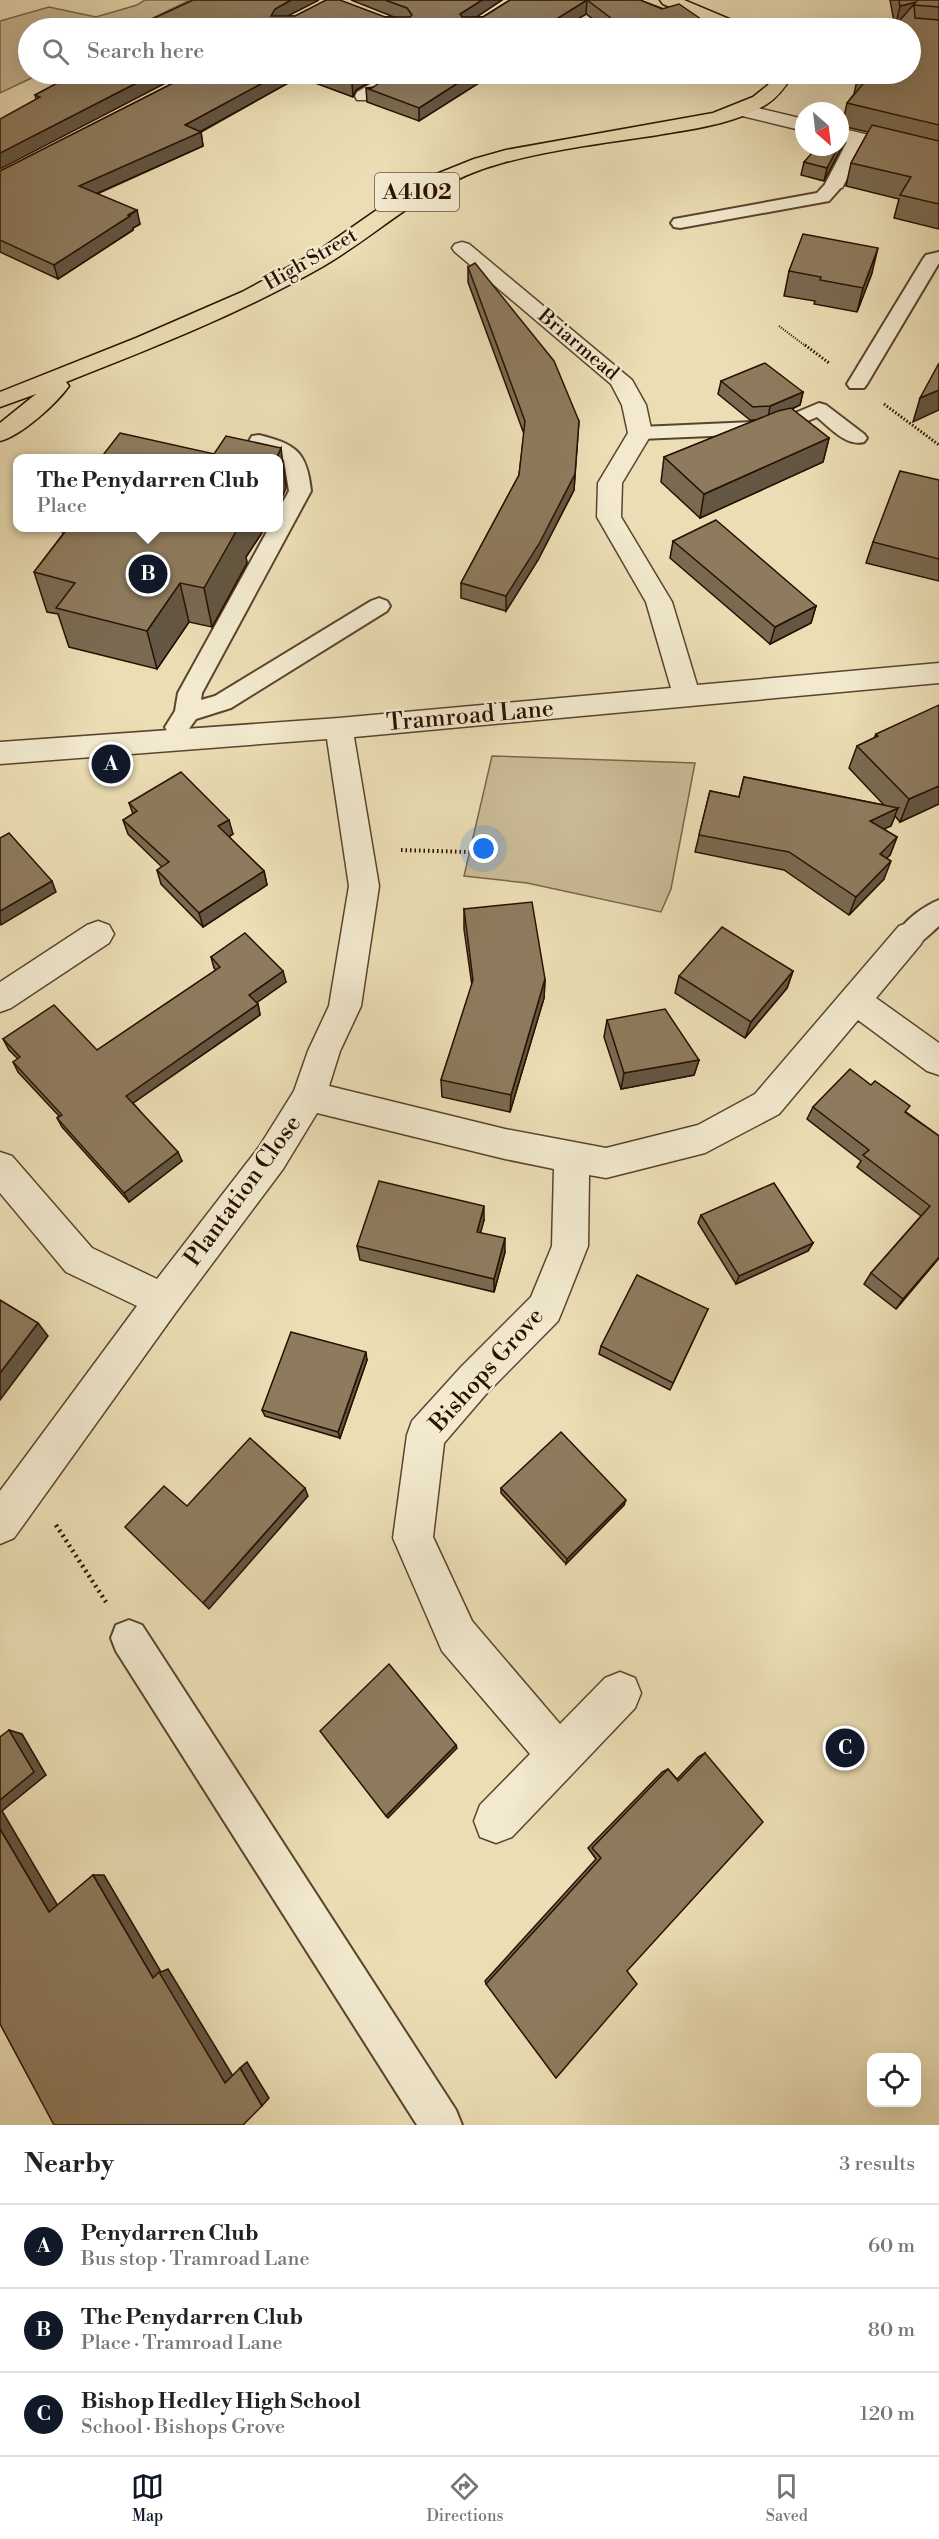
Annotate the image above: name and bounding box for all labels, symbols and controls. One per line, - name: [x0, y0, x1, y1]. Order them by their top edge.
- search box: [18, 18, 921, 84]
- icon: search: [39, 35, 72, 68]
- text: Search here: [87, 38, 204, 65]
- north arrow: [795, 102, 849, 156]
- road number: A4102: [375, 173, 459, 211]
- street label: High Street: [260, 223, 362, 297]
- street label: Briarmead: [532, 303, 624, 386]
- popup: [13, 454, 283, 532]
- text: The Penydarren Club: [37, 467, 259, 494]
- text: Place: [37, 494, 87, 519]
- pin: B: [128, 552, 168, 596]
- street label: Tramroad Lane: [385, 694, 555, 738]
- pin: A: [92, 742, 130, 786]
- your location: [469, 834, 498, 863]
- street label: Plantation Close: [178, 1109, 308, 1273]
- street label: Bishops Grove: [423, 1302, 551, 1439]
- pin: C: [826, 1726, 864, 1770]
- map controls: [867, 2053, 921, 2107]
- button: locate: [867, 2053, 921, 2107]
- text: Nearby: [24, 2148, 114, 2180]
- text: 3 results: [839, 2152, 915, 2177]
- text: Penydarren Club: [81, 2220, 259, 2247]
- text: A: [36, 2234, 51, 2259]
- text: 60 m: [868, 2234, 915, 2259]
- text: Bus stop · Tramroad Lane: [81, 2247, 310, 2272]
- text: The Penydarren Club: [81, 2304, 303, 2331]
- text: B: [36, 2318, 51, 2343]
- text: 80 m: [868, 2318, 915, 2343]
- text: Place · Tramroad Lane: [81, 2331, 283, 2356]
- text: Bishop Hedley High School: [81, 2388, 361, 2415]
- text: C: [36, 2402, 51, 2427]
- text: 120 m: [860, 2402, 915, 2427]
- text: School · Bishops Grove: [81, 2415, 285, 2440]
- tab: Map: [131, 2470, 164, 2526]
- tab: Directions: [426, 2470, 504, 2526]
- tab: Saved: [766, 2470, 808, 2526]

